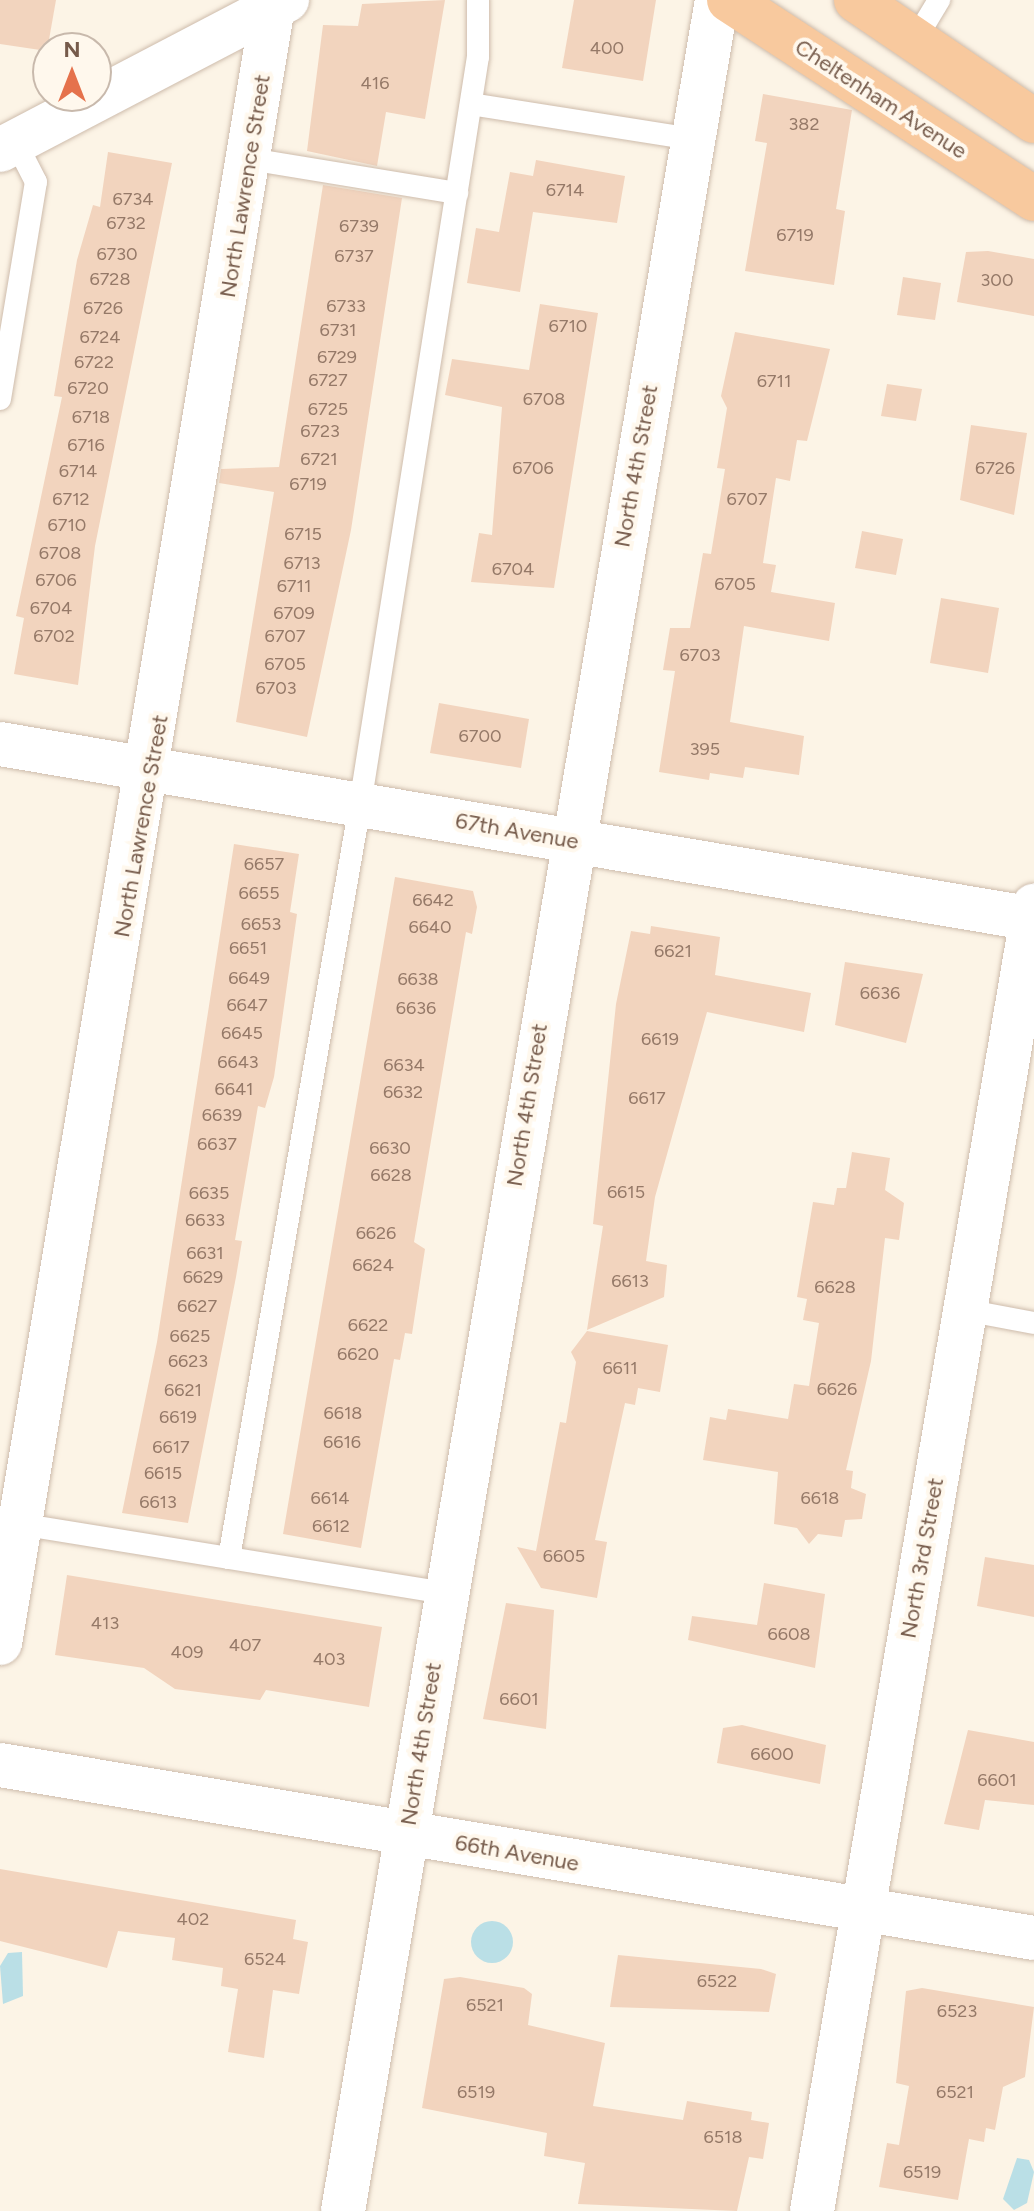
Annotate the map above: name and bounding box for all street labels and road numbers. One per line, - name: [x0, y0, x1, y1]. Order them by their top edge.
- street label: Cheltenham Avenue: [790, 34, 972, 164]
- street label: North Lawrence Street: [214, 72, 276, 300]
- street label: North 4th Street: [609, 383, 663, 549]
- street label: North Lawrence Street: [108, 713, 174, 939]
- street label: 67th Avenue: [453, 807, 581, 855]
- street label: North 4th Street: [501, 1022, 553, 1188]
- street label: North 3rd Street: [895, 1476, 949, 1640]
- street label: North 4th Street: [395, 1661, 447, 1827]
- street label: 66th Avenue: [453, 1829, 581, 1877]

